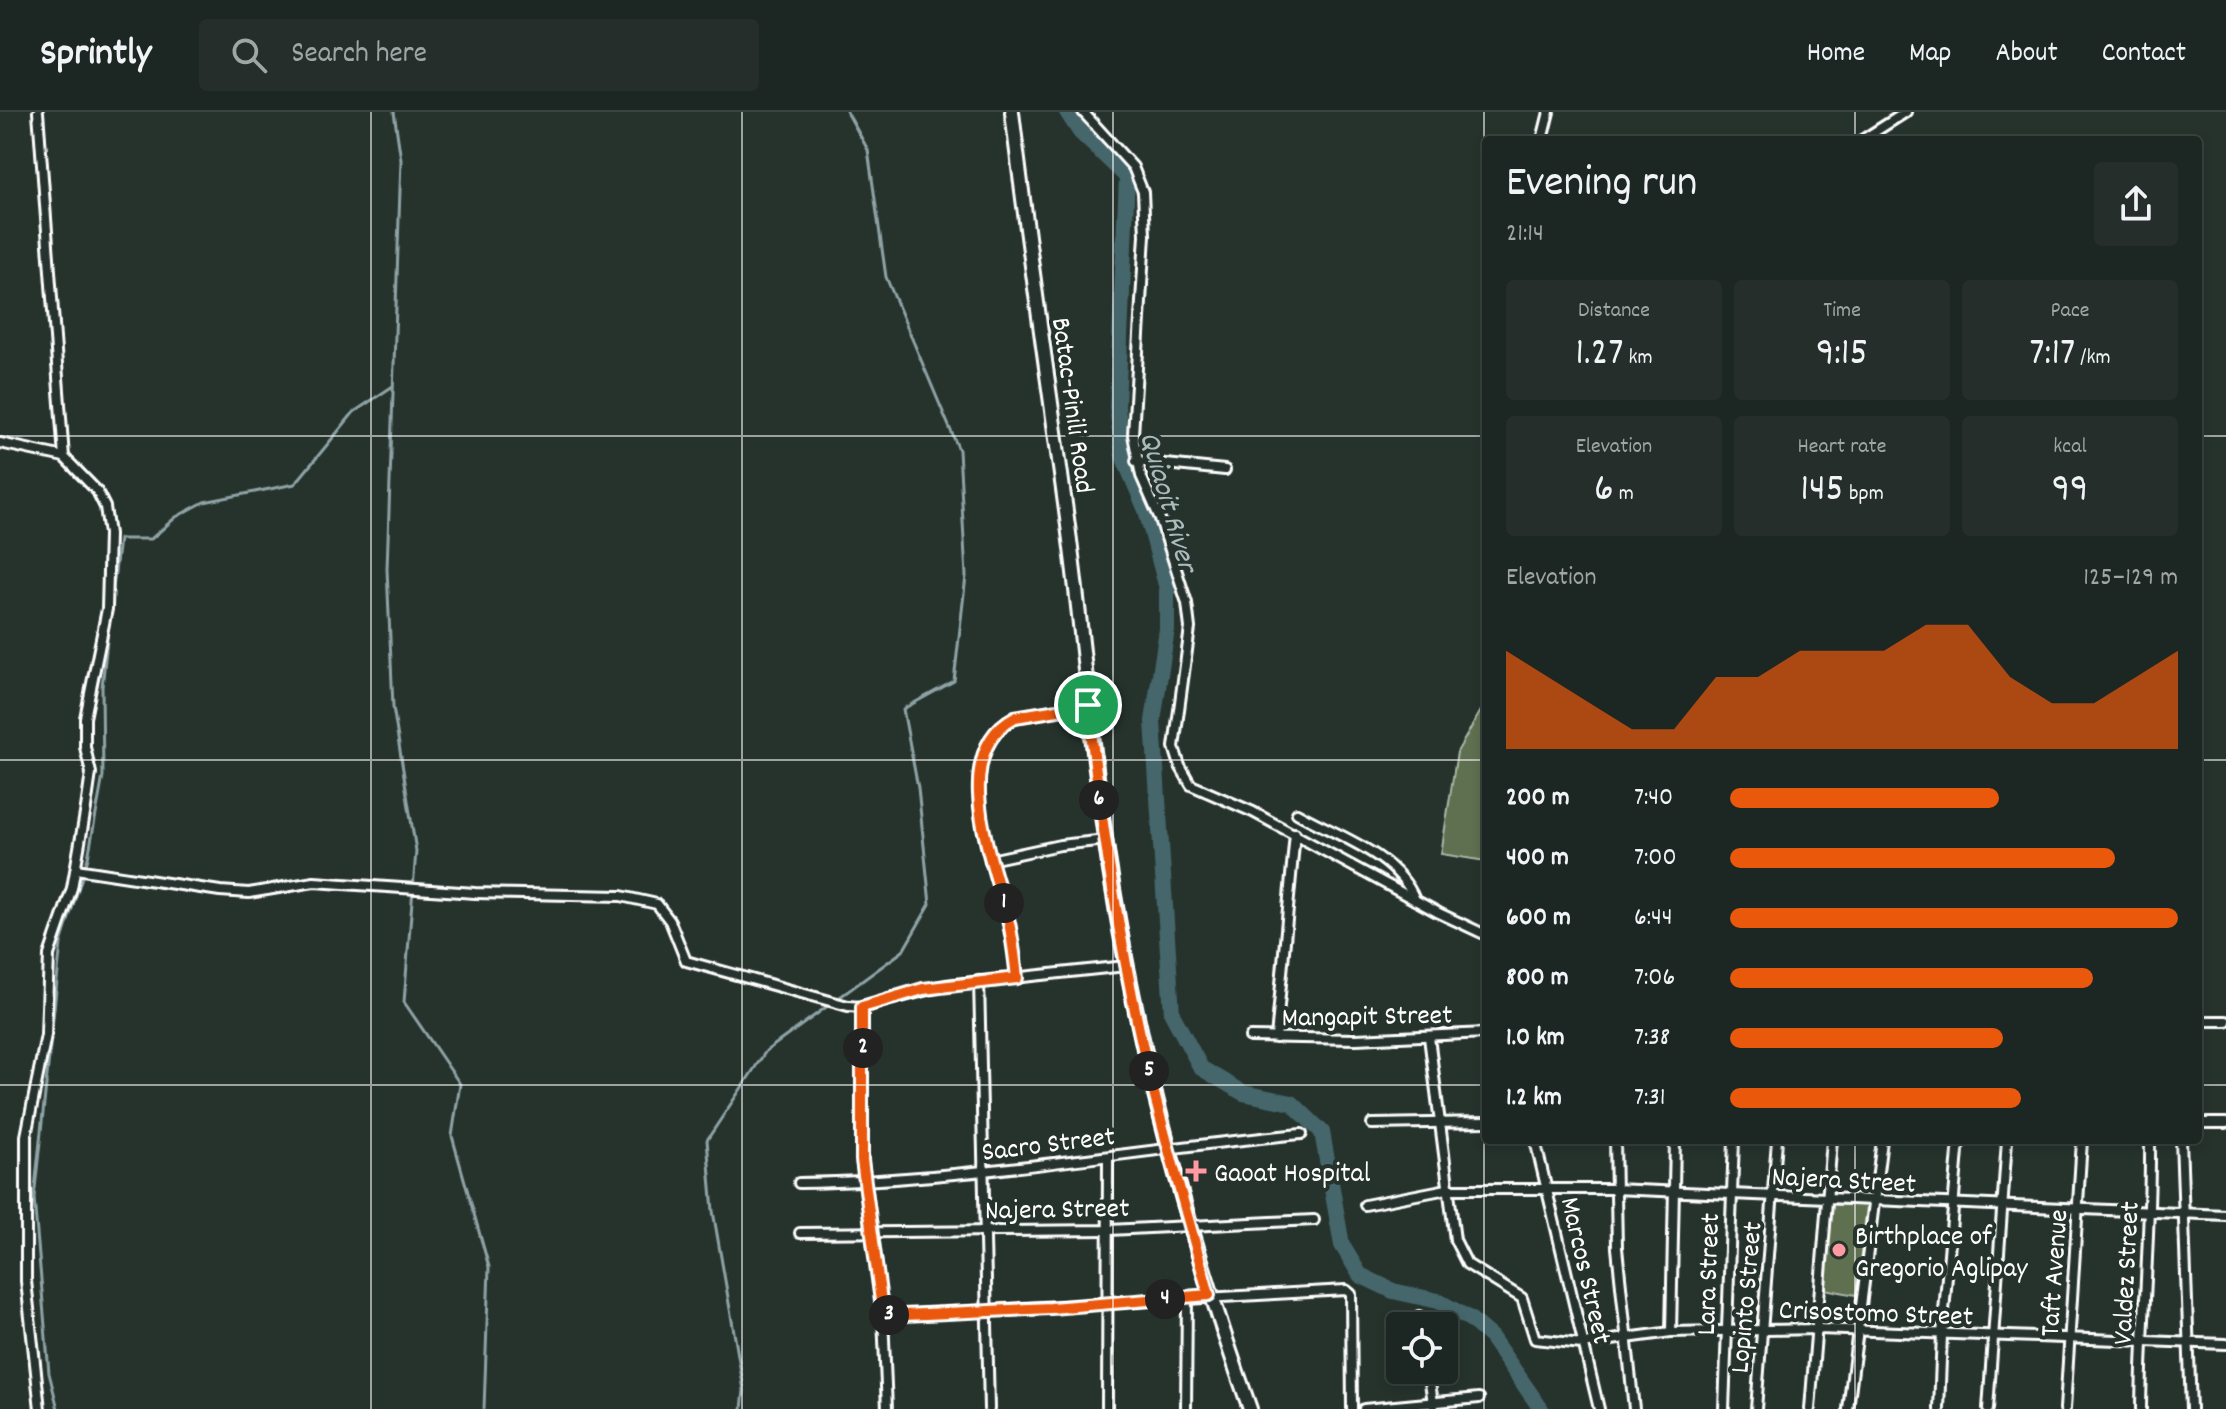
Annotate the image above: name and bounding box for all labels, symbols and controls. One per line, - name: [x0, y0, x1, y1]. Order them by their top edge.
- search box: [199, 19, 759, 91]
- text: Sprintly: [40, 28, 151, 83]
- icon: search: [227, 33, 271, 77]
- text: Search here: [291, 34, 427, 77]
- text: Home: [1807, 35, 1865, 75]
- text: Map: [1909, 35, 1951, 75]
- text: About: [1995, 35, 2058, 75]
- text: Contact: [2102, 35, 2186, 75]
- text: Evening run: [1506, 154, 1697, 217]
- button: share: [2094, 162, 2178, 246]
- text: 21:14: [1506, 216, 1544, 253]
- text: Distance: [1578, 296, 1650, 327]
- text: Time: [1823, 296, 1861, 327]
- text: Pace: [2051, 296, 2089, 327]
- street label: Batac-Pinili Road: [1038, 315, 1102, 496]
- text: 1.27: [1575, 327, 1624, 384]
- text: 9:15: [1816, 327, 1868, 384]
- text: 7:17: [2029, 327, 2075, 384]
- text: km: [1624, 343, 1653, 374]
- text: /km: [2075, 343, 2111, 374]
- water label: Quiaoit River: [1125, 427, 1207, 580]
- text: Elevation: [1576, 432, 1652, 463]
- text: Heart rate: [1798, 432, 1886, 463]
- text: kcal: [2053, 432, 2087, 463]
- text: 6: [1594, 463, 1614, 520]
- text: 145: [1800, 463, 1844, 520]
- text: 99: [2052, 463, 2088, 520]
- text: m: [1614, 479, 1634, 510]
- text: bpm: [1844, 479, 1884, 510]
- text: Elevation: [1506, 560, 1596, 597]
- text: 125–129 m: [2083, 560, 2178, 597]
- pin: [1054, 671, 1122, 739]
- icon: arrive: [1066, 683, 1110, 727]
- pin: 6: [1079, 780, 1119, 820]
- text: 200 m: [1506, 780, 1570, 817]
- text: 7:40: [1634, 780, 1673, 817]
- text: 6: [1094, 784, 1104, 815]
- text: 400 m: [1506, 840, 1569, 877]
- text: 7:00: [1634, 840, 1677, 877]
- pin: 1: [984, 883, 1024, 923]
- text: 1: [1002, 887, 1006, 918]
- text: 600 m: [1506, 900, 1571, 937]
- text: 6:44: [1634, 900, 1673, 937]
- text: 800 m: [1506, 960, 1569, 997]
- text: 7:06: [1634, 960, 1675, 997]
- street label: Mangapit Street: [1281, 998, 1453, 1040]
- text: 1.0 km: [1506, 1020, 1565, 1057]
- text: 7:38: [1634, 1020, 1670, 1057]
- pin: 2: [843, 1028, 883, 1068]
- text: 2: [858, 1032, 868, 1063]
- pin: 5: [1129, 1051, 1169, 1091]
- text: 5: [1144, 1055, 1154, 1086]
- text: 1.2 km: [1506, 1080, 1562, 1117]
- text: 7:31: [1634, 1080, 1666, 1117]
- street label: Sacro Street: [980, 1119, 1118, 1175]
- place label: Gaoat Hospital: [1214, 1156, 1371, 1196]
- street label: Najera Street: [1770, 1159, 1917, 1207]
- marker: Gaoat Hospital: [1185, 1160, 1207, 1182]
- street label: Najera Street: [984, 1191, 1130, 1233]
- street label: Marcos Street: [1547, 1194, 1619, 1349]
- street label: Valdez Street: [2105, 1200, 2153, 1346]
- street label: Taft Avenue: [2033, 1208, 2081, 1338]
- street label: Lara Street: [1689, 1212, 1733, 1336]
- place label: Birthplace of Gregorio Aglipay: [1855, 1219, 2028, 1291]
- street label: Lopinto Street: [1722, 1220, 1776, 1375]
- marker: Birthplace of Gregorio Aglipay: [1830, 1241, 1848, 1259]
- pin: 4: [1145, 1279, 1185, 1319]
- text: 4: [1160, 1283, 1170, 1314]
- street label: Crisostomo Street: [1778, 1293, 1974, 1339]
- pin: 3: [869, 1295, 909, 1335]
- text: 3: [884, 1299, 894, 1330]
- map controls: [1386, 1312, 1458, 1384]
- button: locate: [1386, 1312, 1458, 1384]

